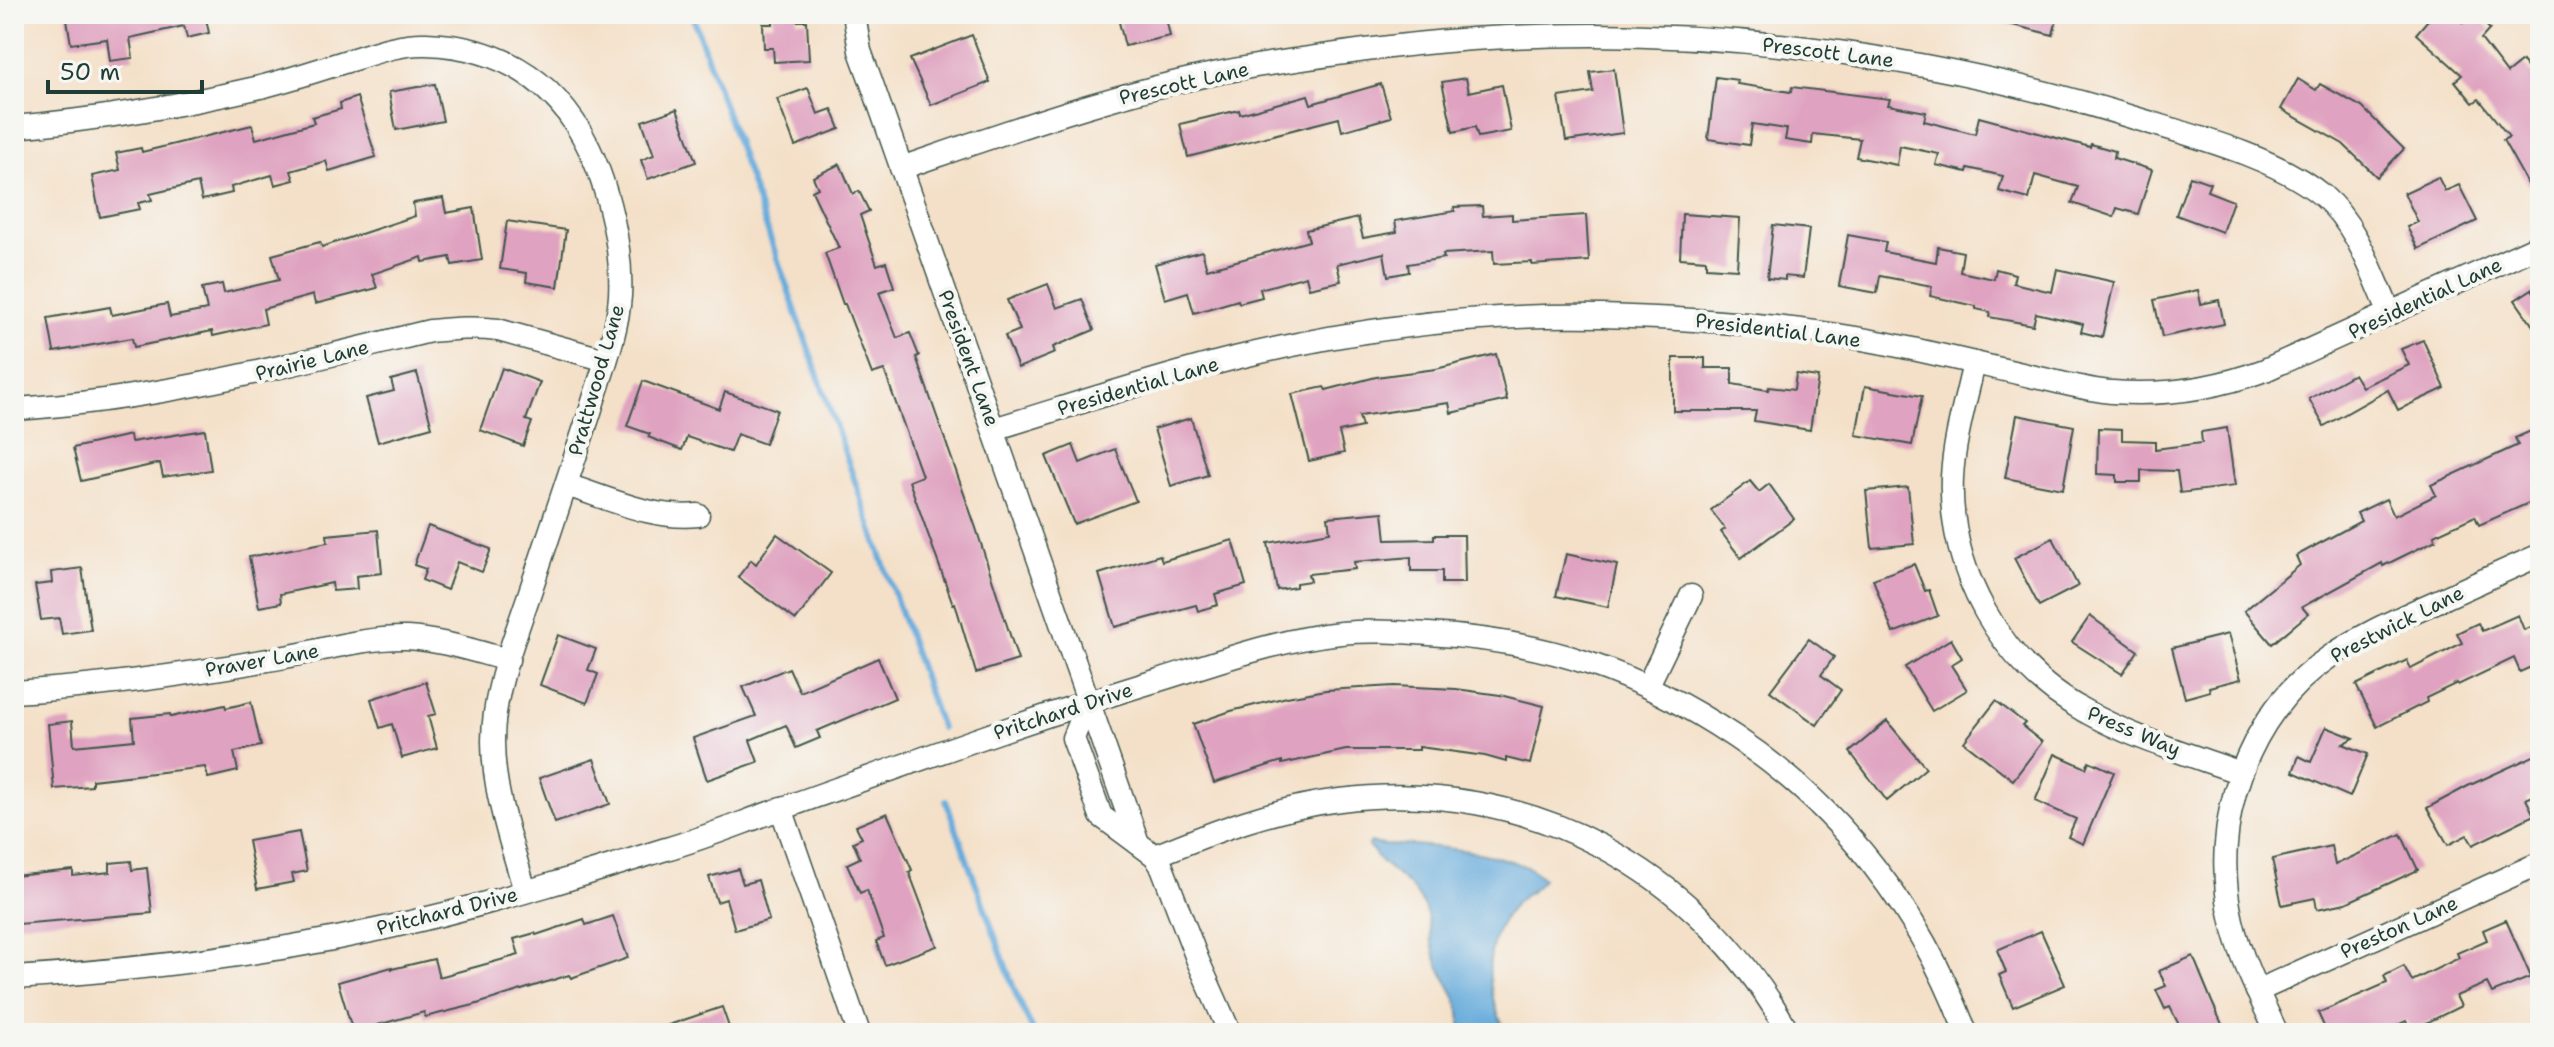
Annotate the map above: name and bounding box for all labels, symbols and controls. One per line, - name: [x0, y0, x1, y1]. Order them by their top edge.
- street label: Prescott Lane: [1761, 31, 1895, 73]
- scale bar: [48, 44, 202, 94]
- street label: Prescott Lane: [1117, 55, 1251, 111]
- text: 50 m: [60, 56, 120, 88]
- street label: Presidential Lane: [2344, 251, 2506, 345]
- street label: President Lane: [932, 286, 1006, 430]
- street label: Prattwood Lane: [562, 301, 630, 459]
- street label: Presidential Lane: [1694, 307, 1862, 353]
- street label: Prairie Lane: [253, 333, 371, 387]
- street label: Presidential Lane: [1054, 351, 1222, 421]
- street label: Prestwick Lane: [2326, 579, 2468, 669]
- street label: Praver Lane: [203, 637, 321, 683]
- street label: Pritchard Drive: [990, 676, 1136, 746]
- street label: Press Way: [2083, 700, 2185, 762]
- street label: Pritchard Drive: [374, 881, 520, 941]
- street label: Preston Lane: [2336, 889, 2462, 965]

